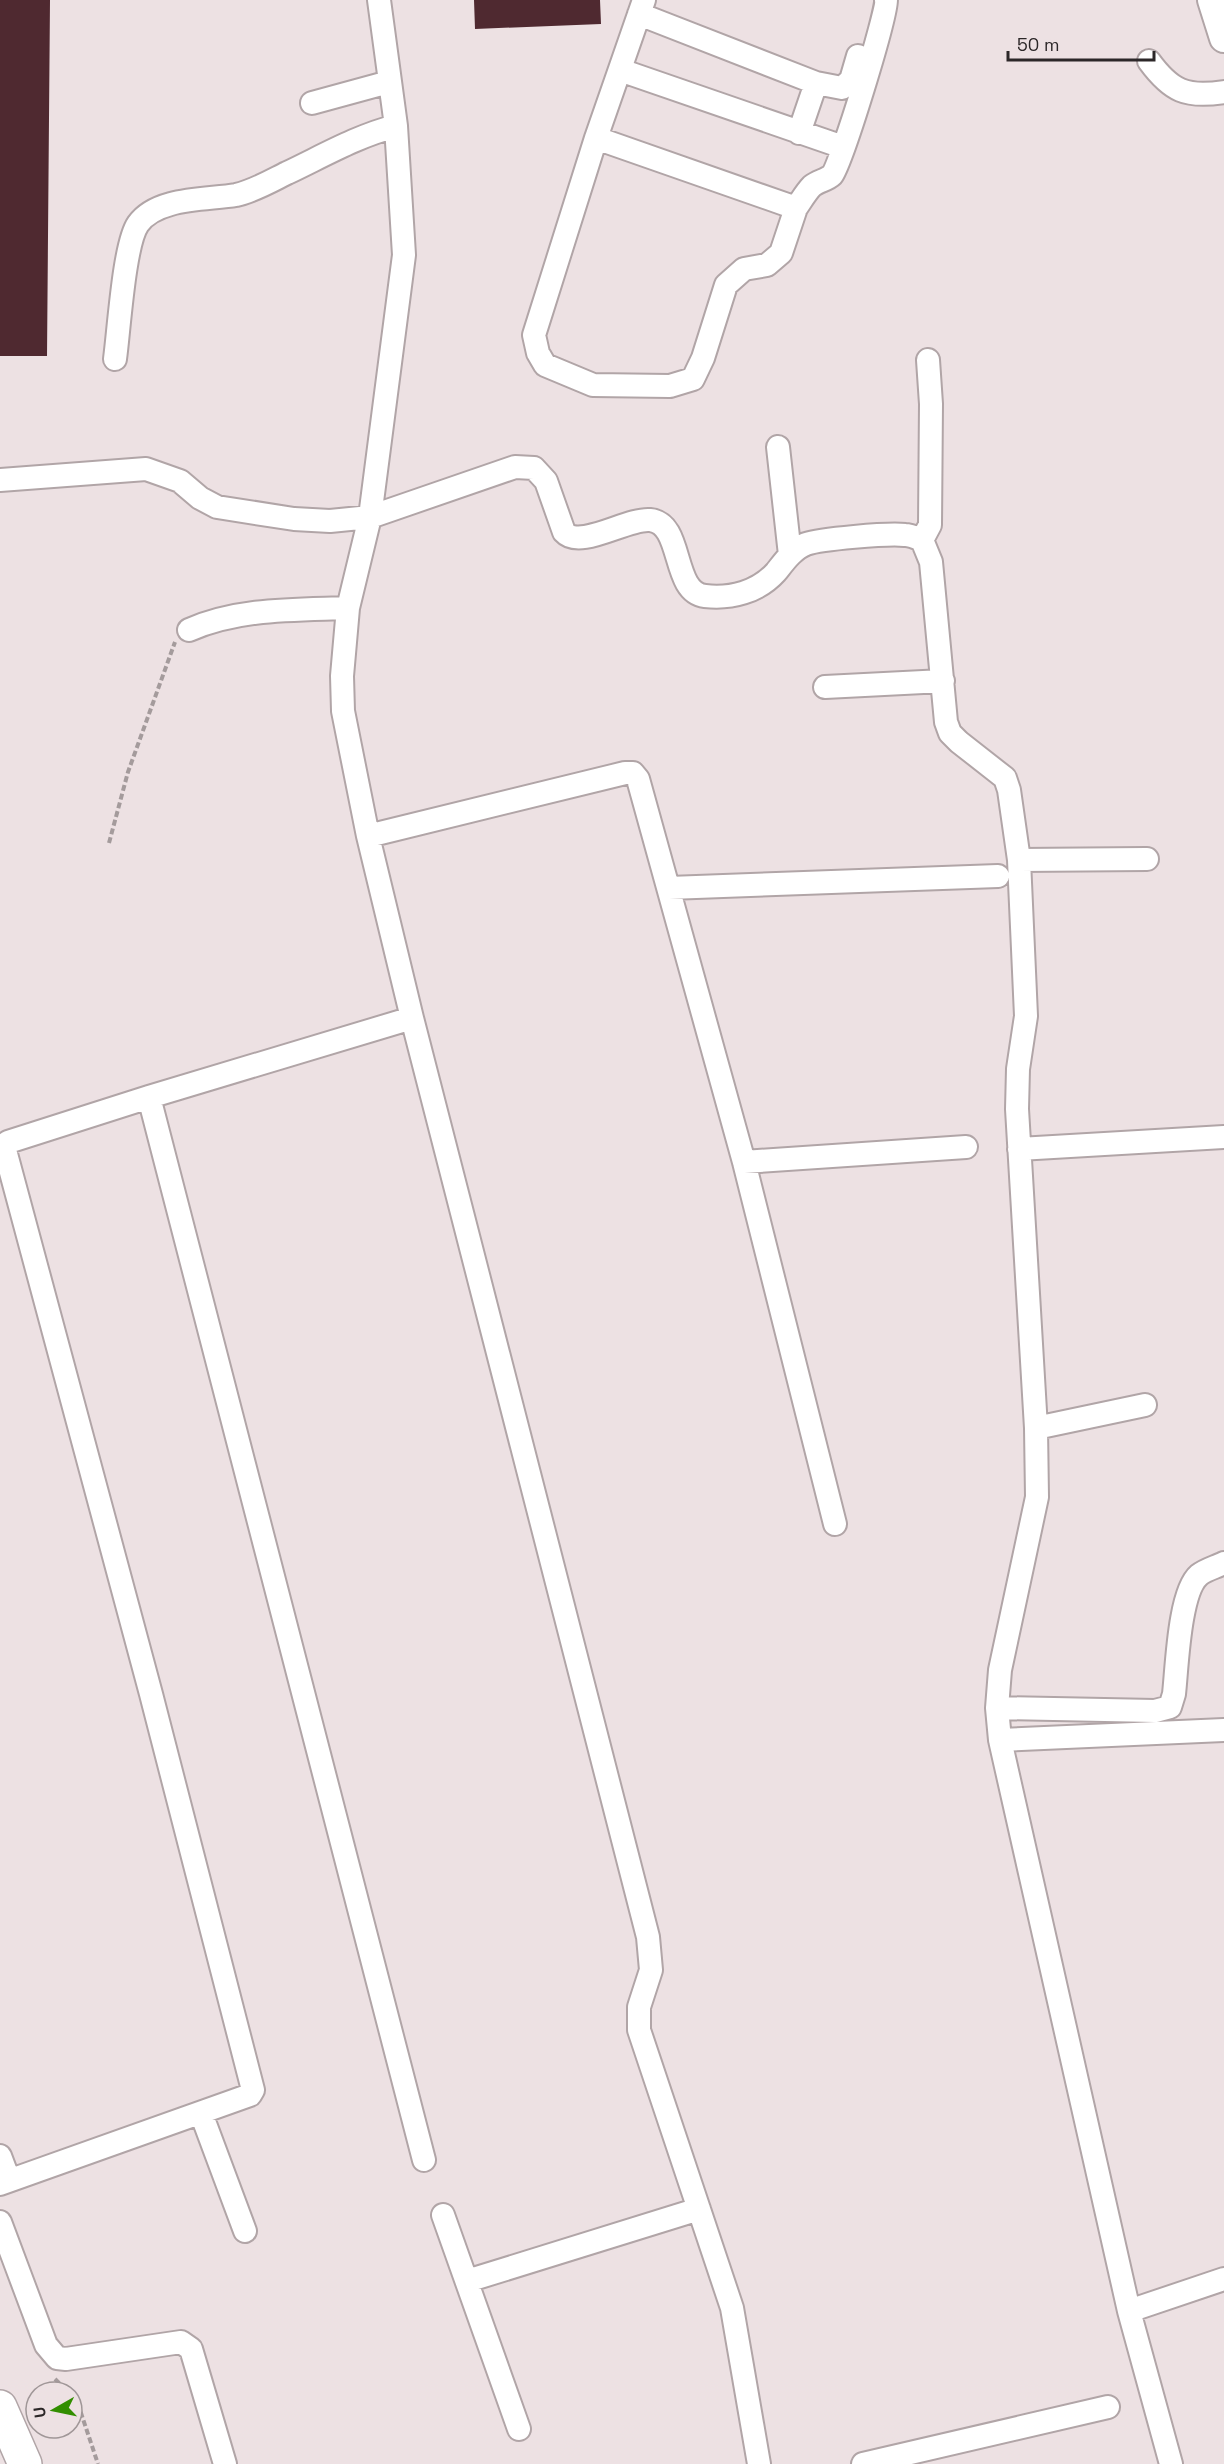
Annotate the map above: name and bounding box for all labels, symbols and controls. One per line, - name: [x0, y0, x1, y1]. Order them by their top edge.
- scale bar: [1008, 24, 1154, 62]
- text: 50 m: [1017, 33, 1059, 56]
- north arrow: [24, 2380, 84, 2440]
- text: U: [28, 2405, 51, 2419]

